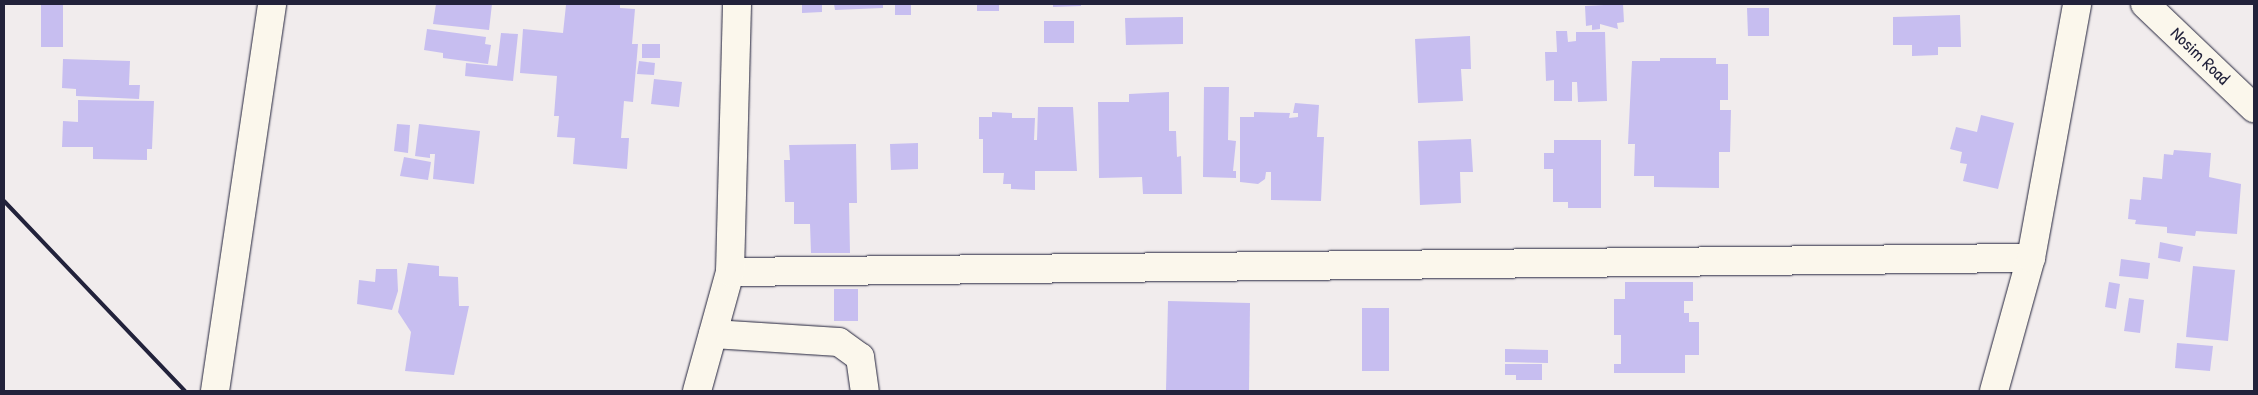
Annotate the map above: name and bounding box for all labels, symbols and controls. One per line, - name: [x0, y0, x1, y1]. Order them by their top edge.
- street label: Nosim Road: [2166, 23, 2234, 89]

